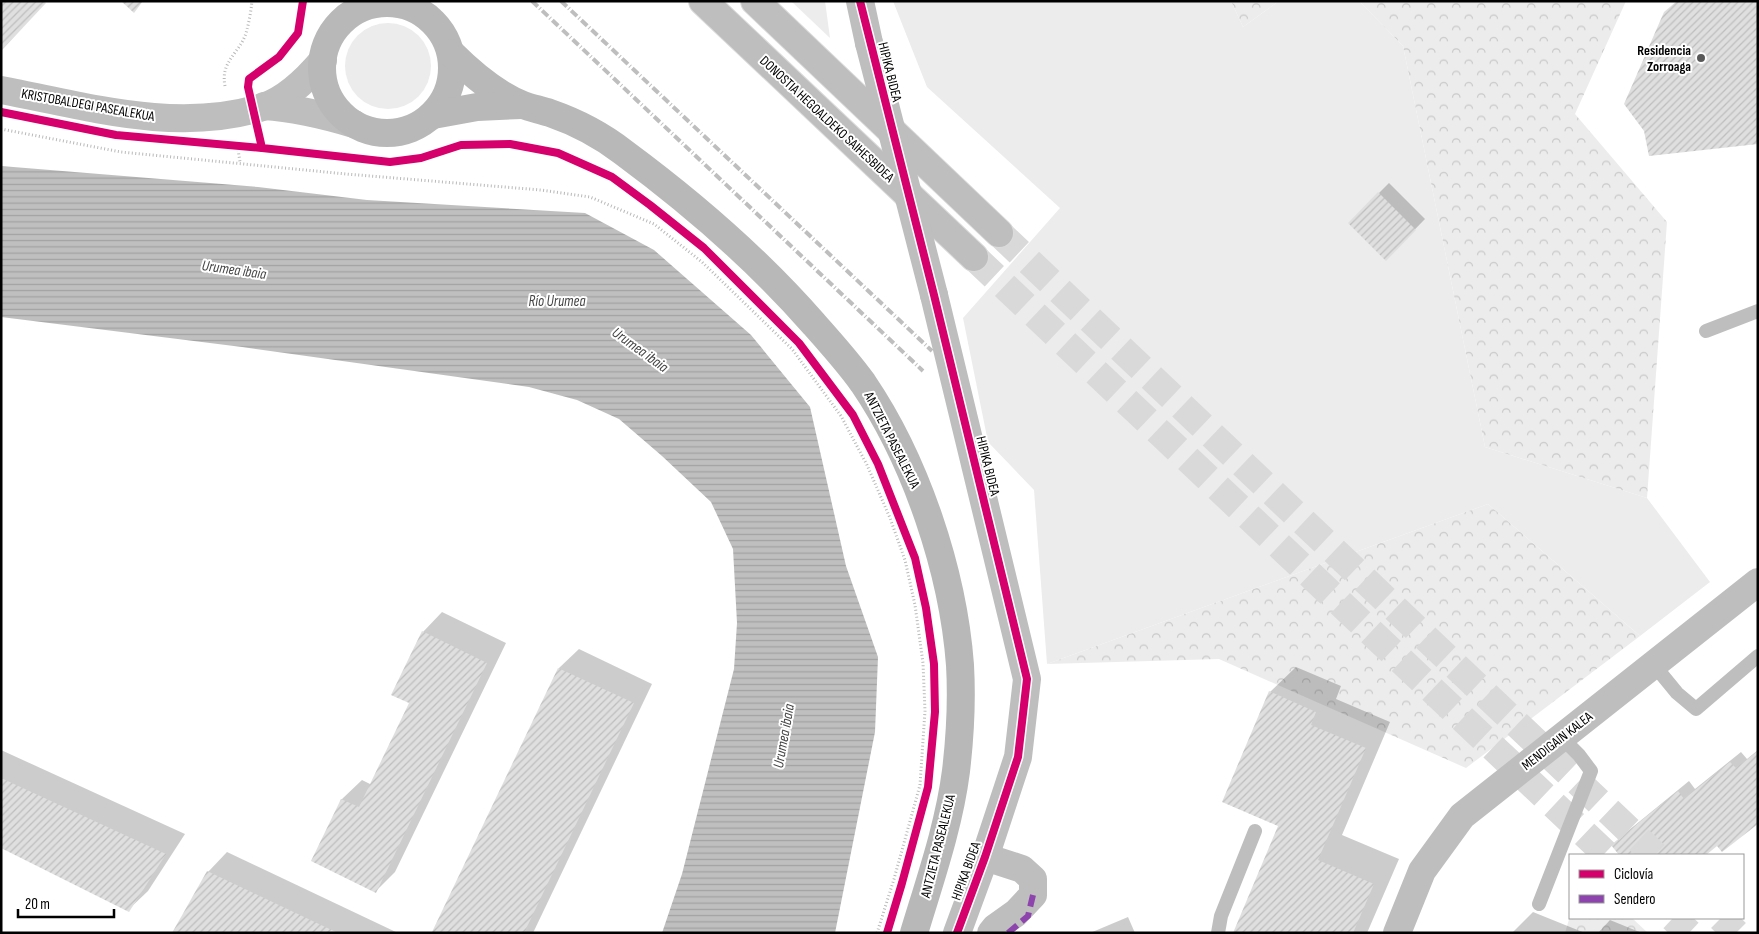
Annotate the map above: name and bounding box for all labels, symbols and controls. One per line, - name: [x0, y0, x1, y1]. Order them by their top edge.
- street label: HIPIKA BIDEA: [874, 40, 906, 105]
- place label: Residencia Zorroaga: [1637, 42, 1691, 75]
- street label: DONOSTIA HEGOALDEKO SAIHESBIDEA: [756, 52, 898, 186]
- marker: Residencia Zorroaga: [1695, 52, 1707, 64]
- street label: KRISTOBALDEGI PASEALEKUA: [20, 85, 157, 125]
- water label: Urumea ibaia: [200, 256, 268, 284]
- water label: Río Urumea: [529, 292, 585, 311]
- water label: Urumea ibaia: [608, 323, 672, 377]
- street label: ANTZIETA PASEALEKUA: [860, 388, 924, 492]
- street label: HIPIKA BIDEA: [972, 434, 1004, 499]
- water label: Urumea ibaia: [769, 702, 799, 770]
- street label: MENDIGAIN KALEA: [1518, 707, 1597, 774]
- street label: ANTZIETA PASEALEKUA: [917, 792, 959, 900]
- street label: HIPIKA BIDEA: [948, 839, 985, 903]
- legend: [1569, 854, 1744, 919]
- text: Ciclovía: [1614, 865, 1654, 884]
- scale bar: [18, 886, 114, 918]
- text: Sendero: [1614, 890, 1655, 909]
- text: 20 m: [25, 895, 50, 914]

